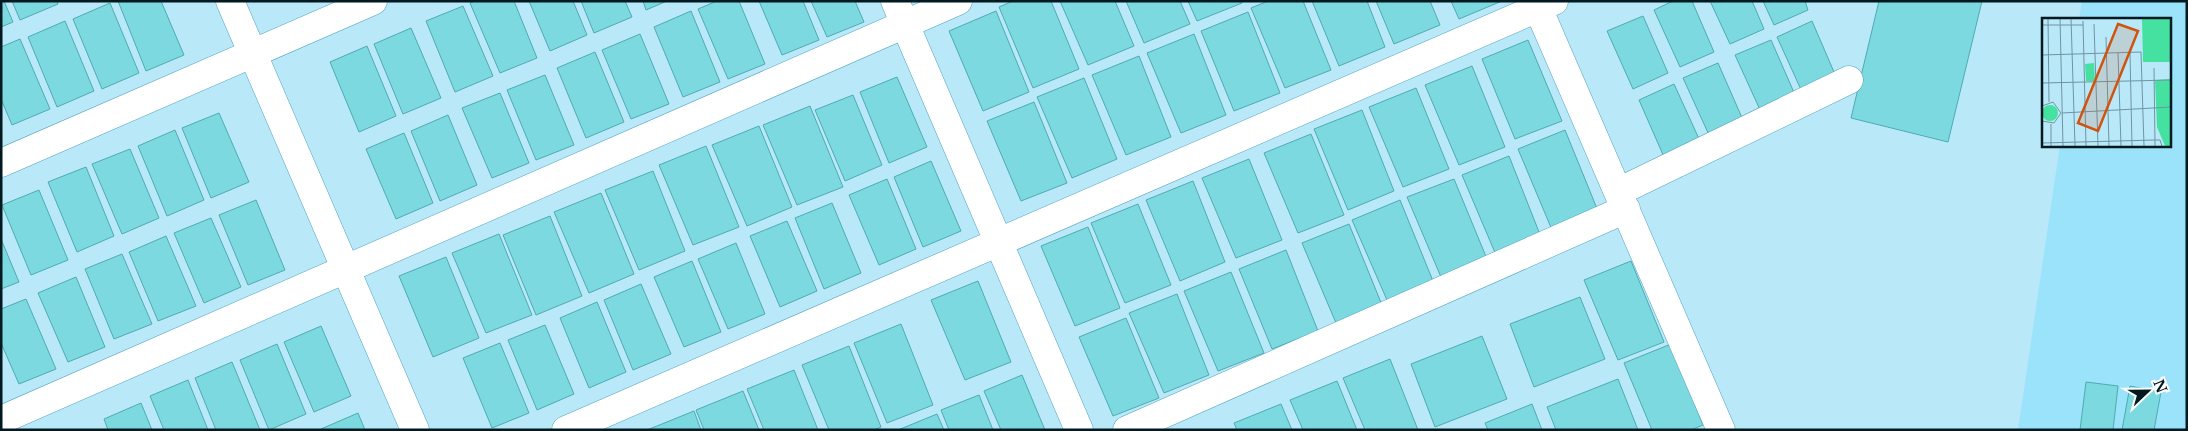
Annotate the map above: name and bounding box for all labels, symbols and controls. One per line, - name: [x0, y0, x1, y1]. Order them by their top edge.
- inset map: [2042, 18, 2170, 146]
- north arrow: [2123, 366, 2173, 416]
- text: N: [2149, 377, 2171, 396]

